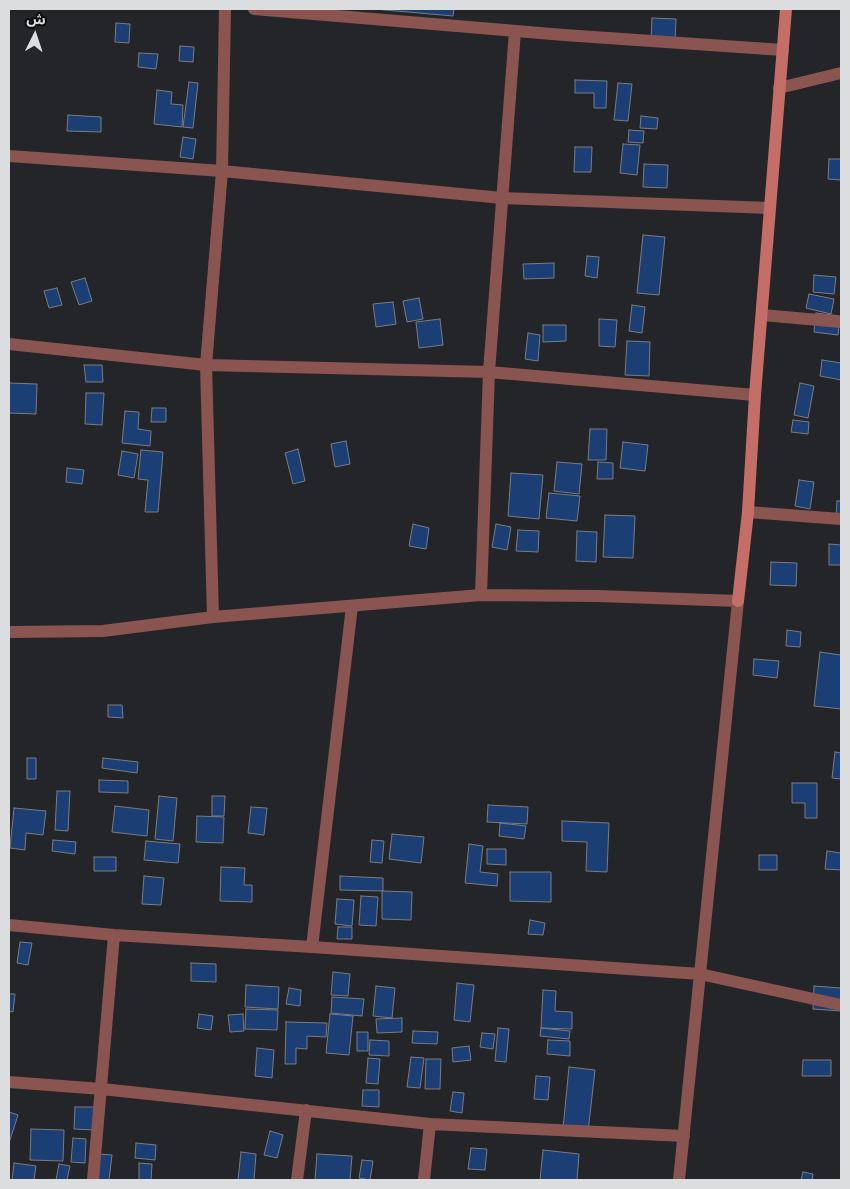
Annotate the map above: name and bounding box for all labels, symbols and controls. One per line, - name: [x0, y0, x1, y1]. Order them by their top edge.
- north arrow: [10, 10, 60, 60]
- text: ش: [26, 10, 46, 29]

